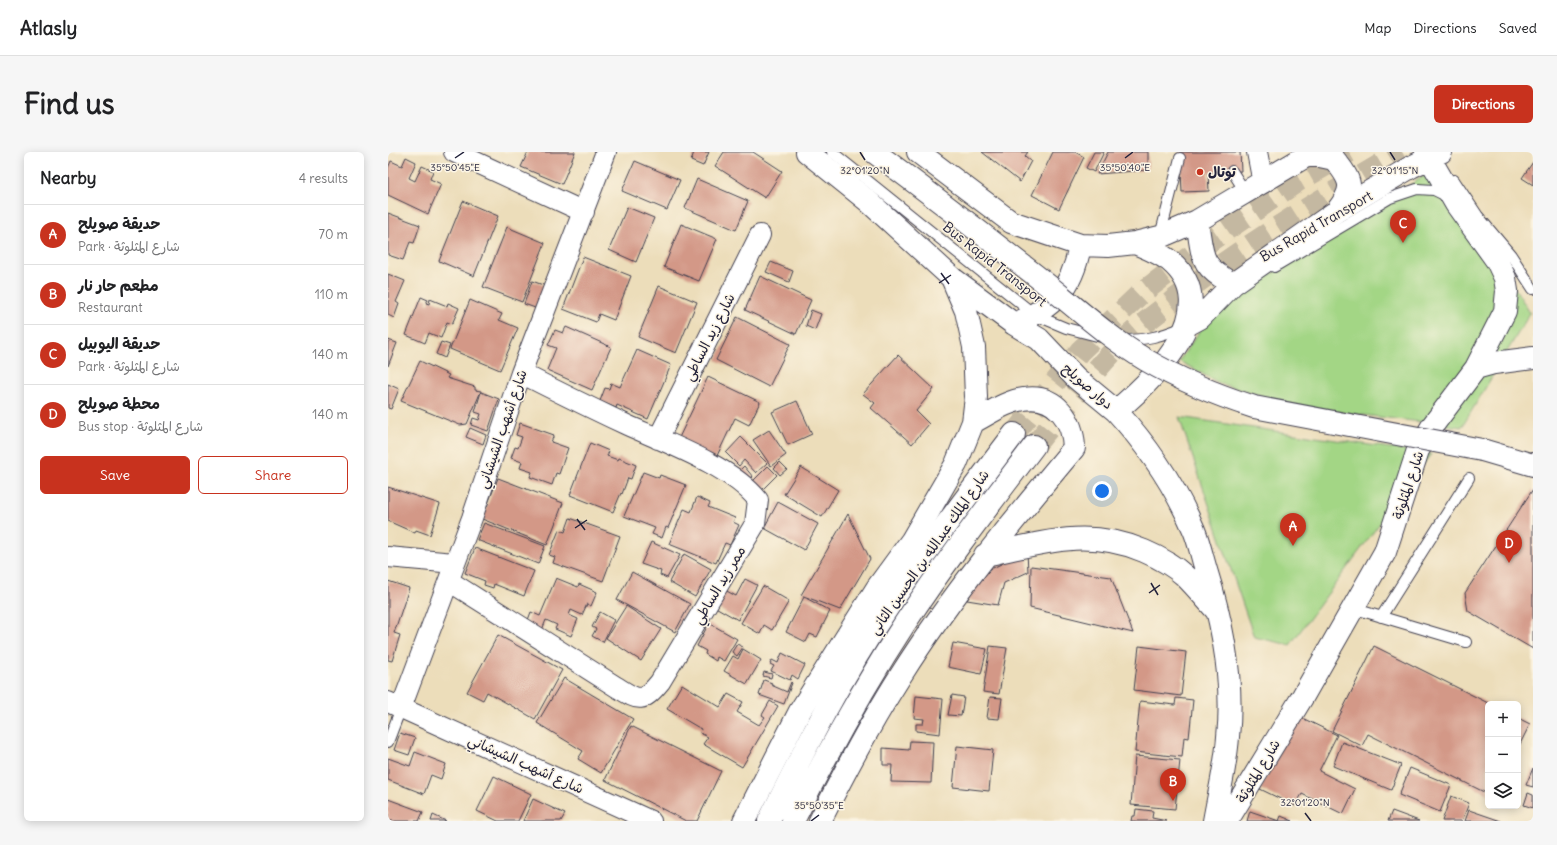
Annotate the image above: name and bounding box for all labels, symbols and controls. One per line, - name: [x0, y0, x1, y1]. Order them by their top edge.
- text: Atlasly: [20, 16, 77, 40]
- text: Map: [1364, 19, 1391, 37]
- text: Directions: [1413, 19, 1477, 37]
- text: Saved: [1499, 19, 1537, 37]
- button: Directions: [1434, 85, 1533, 123]
- text: Find us: [24, 86, 115, 122]
- text: 35°50'45"E: [430, 161, 480, 174]
- text: 35°50'40"E: [1100, 161, 1150, 174]
- place label: توتال: [1208, 163, 1237, 182]
- text: 32°01'20"N: [840, 164, 890, 177]
- text: 32°01'15"N: [1372, 164, 1419, 177]
- text: Nearby: [40, 167, 96, 189]
- marker: توتال: [1195, 167, 1205, 177]
- text: 4 results: [299, 170, 348, 187]
- street label: Bus Rapid Transport: [1256, 186, 1376, 266]
- pin: C: [1390, 210, 1416, 243]
- text: حديقة صويلح: [78, 214, 160, 233]
- street label: Bus Rapid Transport: [939, 218, 1051, 310]
- text: A: [49, 226, 57, 243]
- text: 70 m: [319, 226, 348, 243]
- text: Park · شارع المثلوثة: [78, 238, 180, 255]
- text: مطعم حار نار: [78, 276, 159, 295]
- text: B: [49, 286, 57, 303]
- text: 110 m: [315, 286, 348, 303]
- street label: شارع زيد الساطي: [679, 290, 742, 386]
- text: Restaurant: [78, 299, 143, 316]
- text: حديقة اليوبيل: [78, 334, 160, 353]
- text: C: [49, 346, 57, 363]
- text: 140 m: [312, 346, 348, 363]
- text: Park · شارع المثلوثة: [78, 358, 180, 375]
- street label: دوار صويلح: [1058, 359, 1117, 414]
- street label: شارع أشهب الشيشاني: [473, 367, 535, 492]
- text: محطة صويلح: [78, 394, 160, 413]
- text: D: [48, 406, 58, 423]
- text: 140 m: [312, 406, 348, 423]
- text: Bus stop · شارع المثلوثة: [78, 418, 203, 435]
- street label: شارع المثلوثة: [1388, 448, 1428, 522]
- button: Save: [40, 456, 190, 494]
- button: Share: [198, 456, 348, 494]
- street label: شارع الملك عبدالله بن الحسين الثاني: [865, 466, 996, 640]
- your location: [1092, 481, 1112, 501]
- pin: A: [1280, 513, 1306, 546]
- pin: D: [1496, 530, 1522, 563]
- street label: ممر زيد الساطي: [689, 543, 753, 630]
- map controls: [1485, 701, 1521, 809]
- button: +: [1485, 701, 1521, 737]
- street label: شارع أشهب الشيشاني: [464, 730, 587, 801]
- street label: شارع المثلوثة: [1232, 736, 1285, 807]
- button: −: [1485, 737, 1521, 773]
- pin: B: [1160, 768, 1186, 801]
- button: layers: [1485, 773, 1521, 809]
- text: 32°01'20"N: [1280, 796, 1330, 809]
- text: 35°50'35"E: [794, 799, 844, 812]

